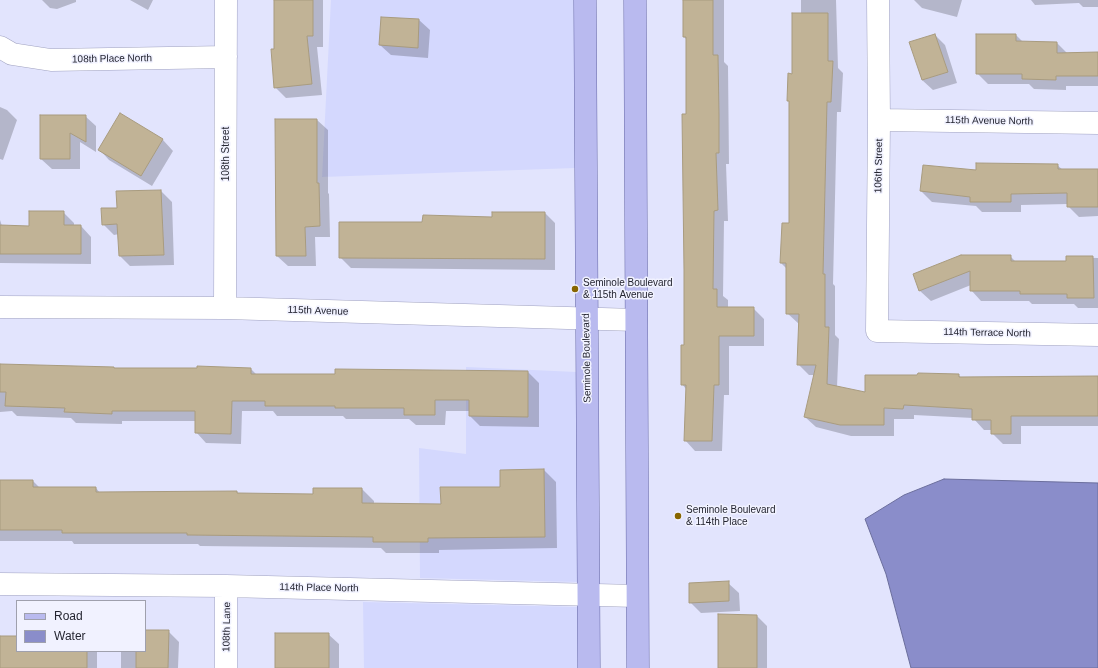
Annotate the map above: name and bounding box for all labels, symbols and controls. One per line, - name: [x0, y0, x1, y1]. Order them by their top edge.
- street label: 108th Place North: [72, 52, 152, 66]
- street label: 115th Avenue North: [945, 114, 1033, 128]
- street label: 108th Street: [220, 127, 232, 181]
- street label: 106th Street: [873, 139, 885, 193]
- place label: Seminole Boulevard & 115th Avenue: [583, 277, 672, 300]
- marker: Seminole Boulevard & 115th Avenue: [570, 284, 580, 294]
- street label: 115th Avenue: [287, 304, 349, 318]
- street label: Seminole Boulevard: [580, 313, 594, 403]
- street label: 114th Terrace North: [943, 326, 1031, 340]
- place label: Seminole Boulevard & 114th Place: [686, 504, 775, 528]
- marker: Seminole Boulevard & 114th Place: [673, 511, 683, 521]
- street label: 114th Place North: [279, 581, 359, 595]
- legend: [16, 600, 146, 652]
- street label: 108th Lane: [221, 602, 233, 652]
- text: Road: [54, 609, 83, 623]
- text: Water: [54, 629, 86, 643]

